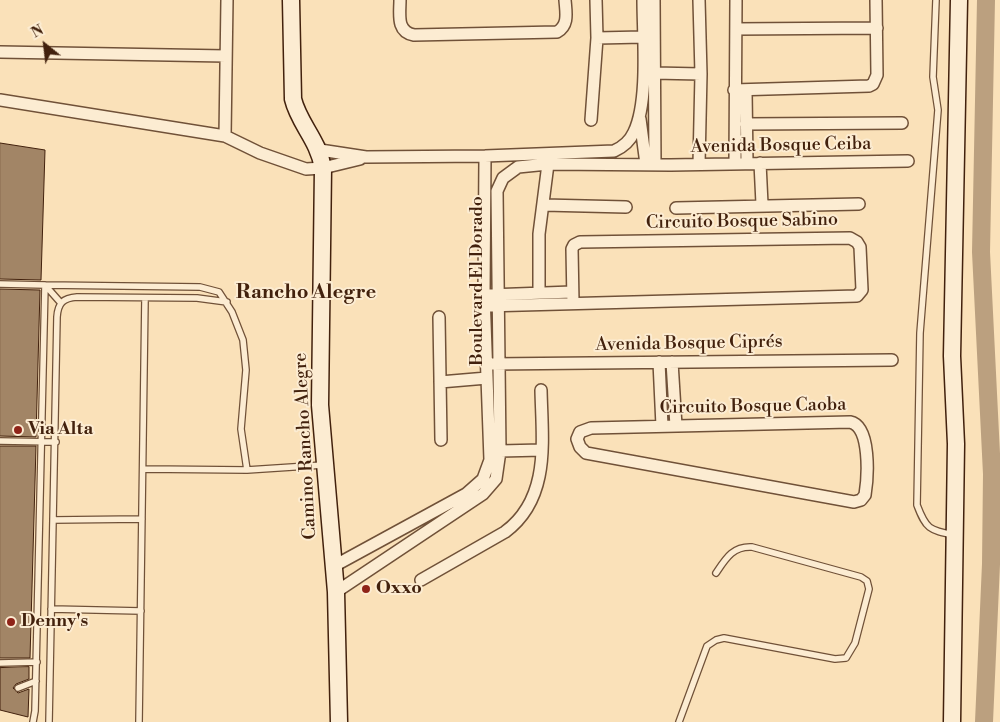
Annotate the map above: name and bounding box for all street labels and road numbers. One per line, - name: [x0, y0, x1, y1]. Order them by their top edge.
- street label: Avenida Bosque Ceiba: [691, 134, 871, 158]
- street label: Boulevard El Dorado: [467, 196, 489, 366]
- street label: Circuito Bosque Sabino: [646, 210, 838, 234]
- street label: Avenida Bosque Ciprés: [595, 332, 783, 356]
- street label: Camino Rancho Alegre: [290, 352, 322, 540]
- street label: Circuito Bosque Caoba: [659, 395, 847, 419]

